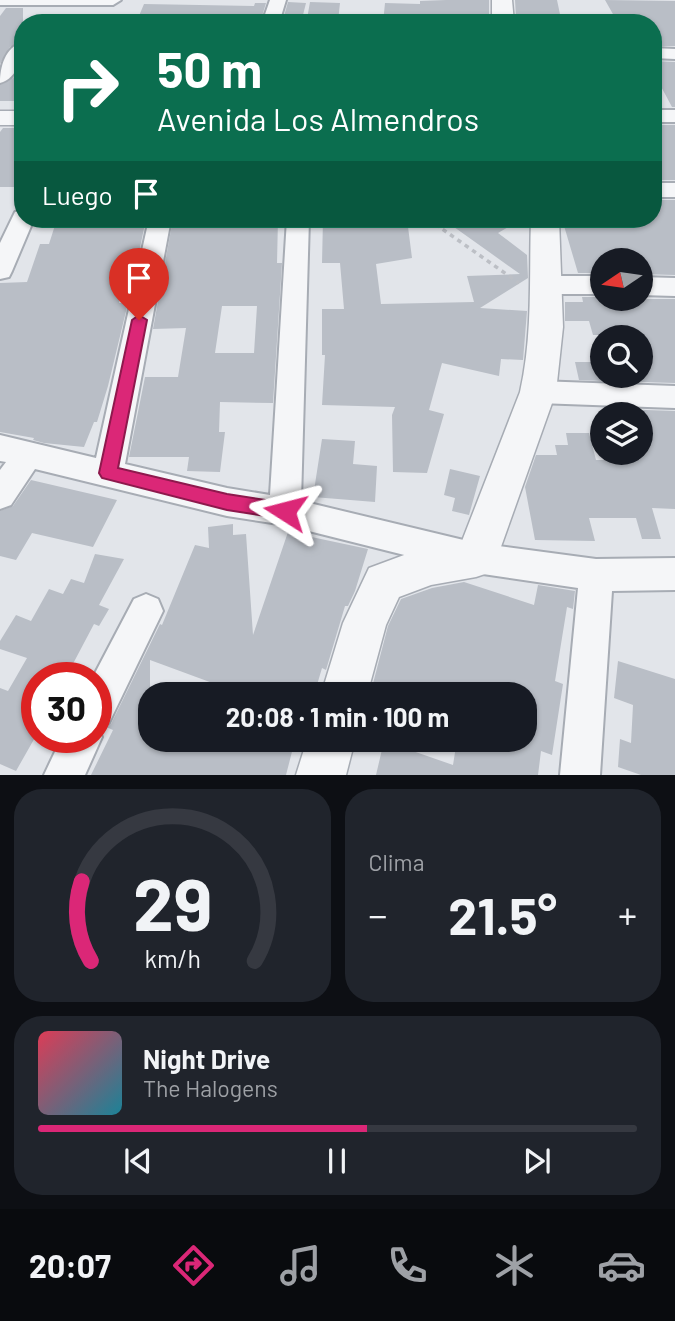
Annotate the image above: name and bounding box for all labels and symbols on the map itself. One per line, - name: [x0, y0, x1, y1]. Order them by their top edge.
- pin: [109, 248, 169, 320]
- north arrow: [590, 248, 653, 312]
- position arrow: [248, 474, 322, 548]
- speed limit sign: 30: [21, 662, 112, 753]

